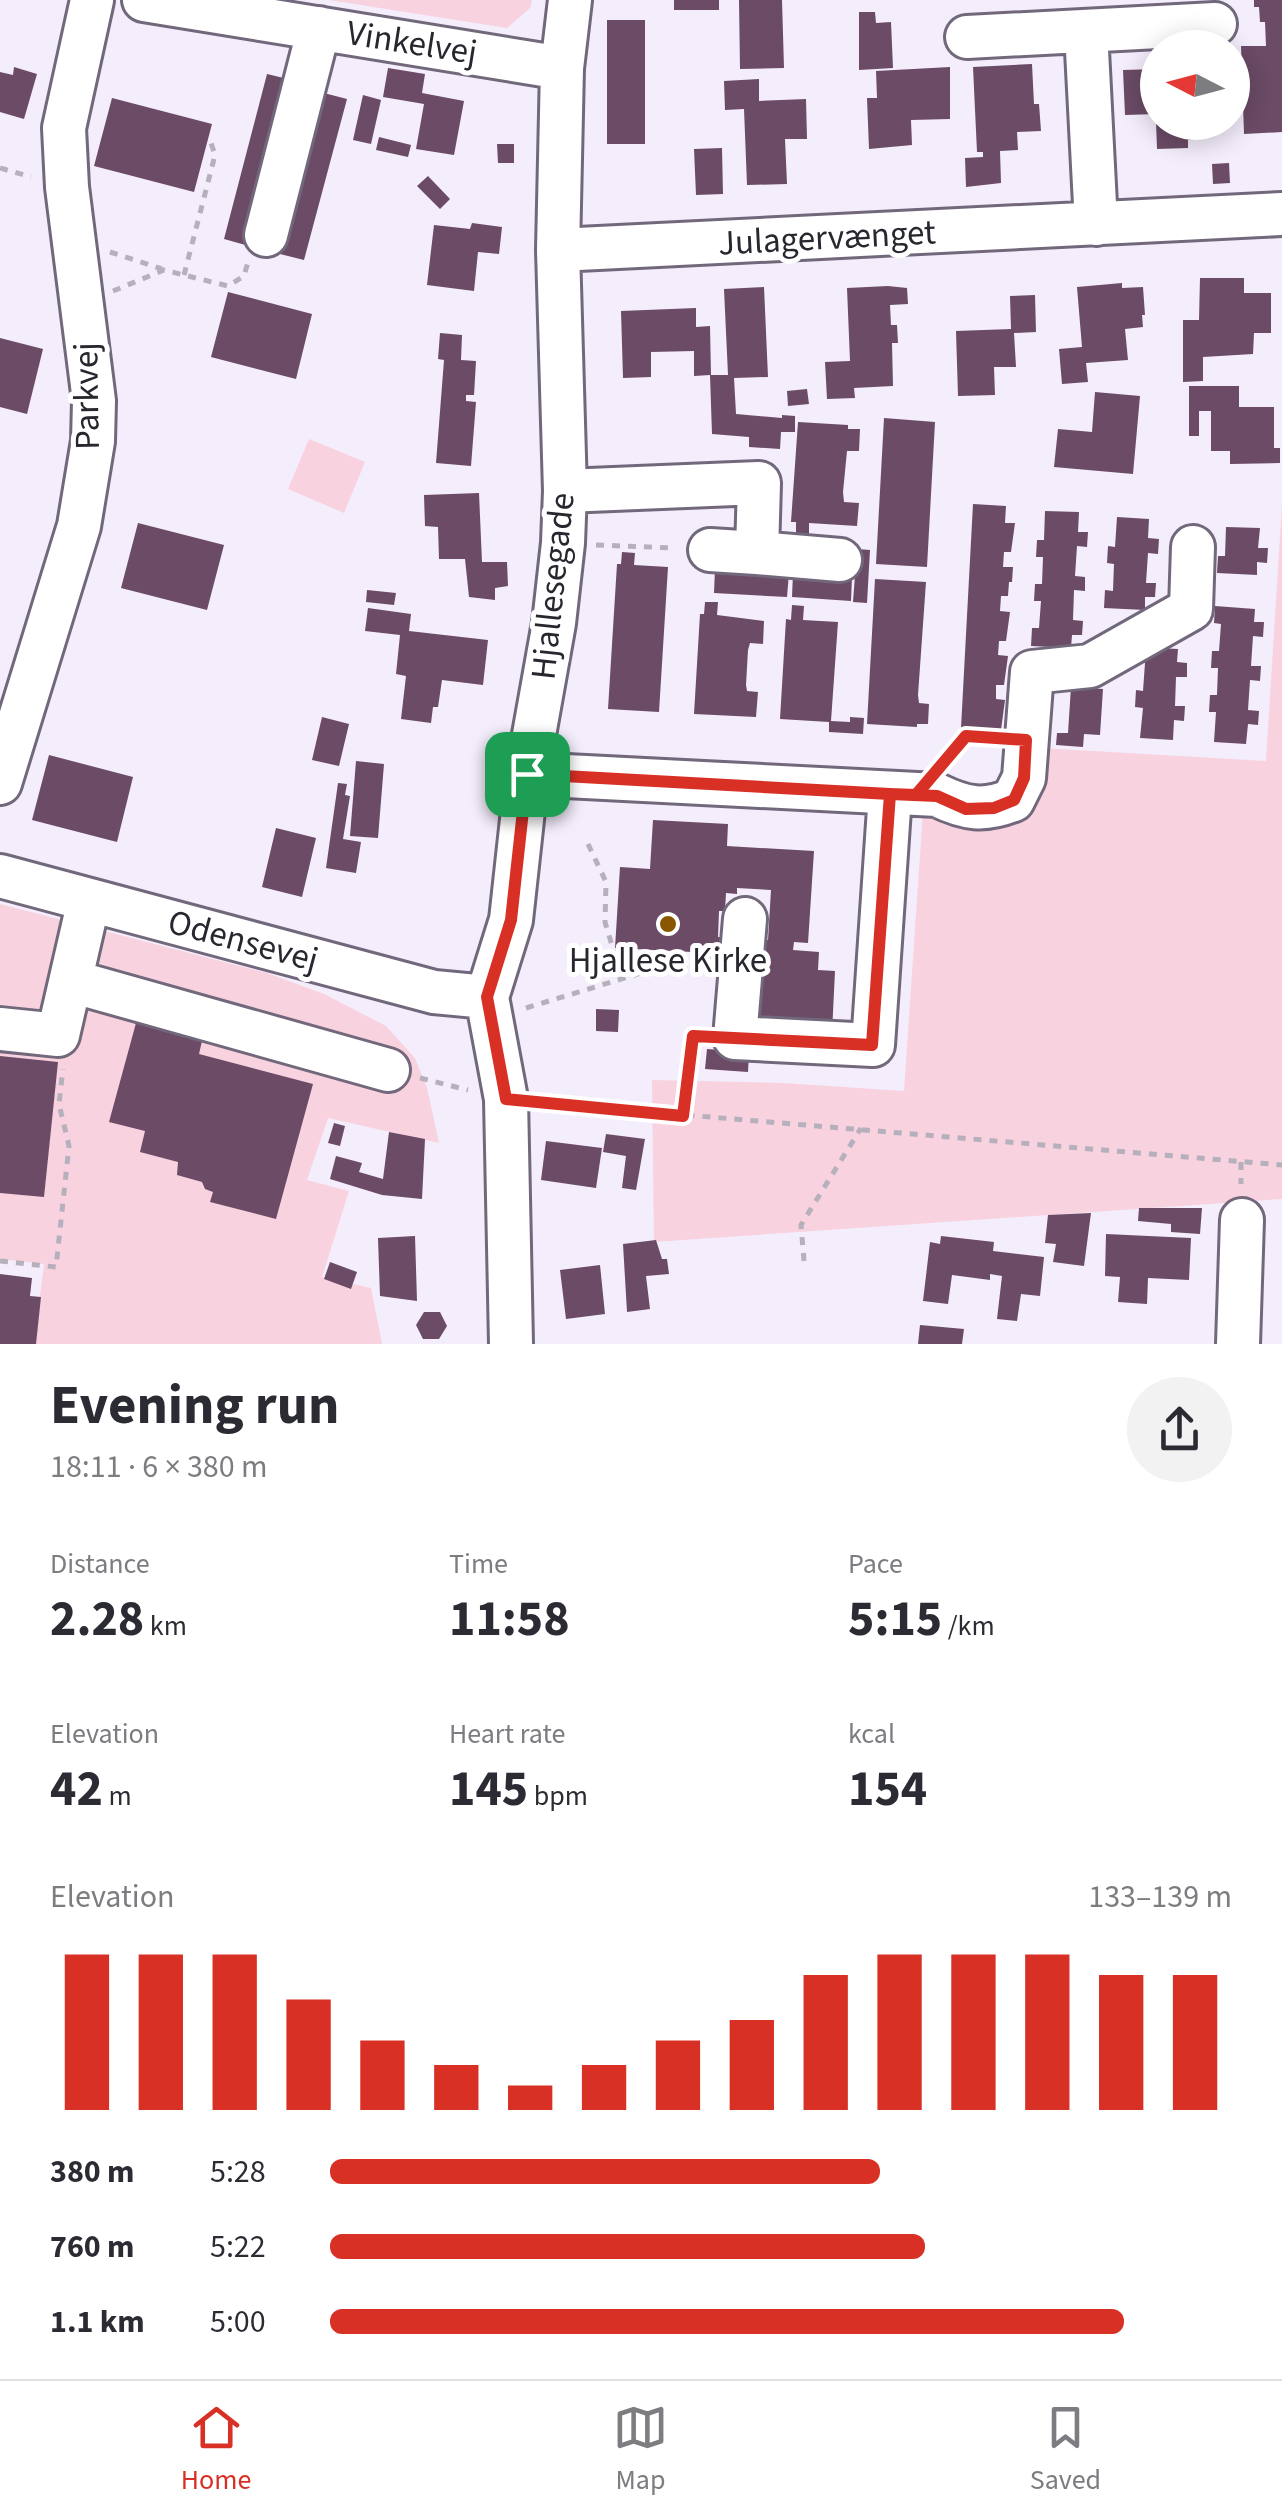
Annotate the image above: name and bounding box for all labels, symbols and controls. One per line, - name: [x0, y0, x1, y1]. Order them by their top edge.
- street label: Vinkelvej: [343, 8, 481, 78]
- north arrow: [1140, 30, 1250, 140]
- map controls: [1140, 30, 1250, 140]
- street label: Julagervænget: [717, 207, 937, 269]
- street label: Parkvej: [61, 342, 113, 450]
- street label: Hjallesegade: [518, 490, 588, 682]
- pin: [485, 732, 570, 817]
- icon: arrive: [500, 747, 555, 802]
- street label: Odensevej: [162, 897, 324, 985]
- marker: Hjallese Kirke: [657, 913, 679, 935]
- place label: Hjallese Kirke: [569, 936, 767, 986]
- text: Evening run: [50, 1367, 339, 1445]
- button: share: [1127, 1377, 1232, 1482]
- text: 18:11 · 6 × 380 m: [50, 1444, 268, 1490]
- text: Distance: [50, 1544, 150, 1584]
- text: Time: [449, 1544, 508, 1584]
- text: Pace: [848, 1544, 903, 1584]
- text: 2.28: [50, 1584, 144, 1655]
- text: 11:58: [449, 1584, 570, 1655]
- text: 5:15: [848, 1584, 942, 1655]
- text: km: [144, 1606, 187, 1646]
- text: /km: [942, 1606, 995, 1646]
- text: Elevation: [50, 1714, 159, 1754]
- text: Heart rate: [449, 1714, 565, 1754]
- text: kcal: [848, 1714, 895, 1754]
- text: 42: [50, 1754, 103, 1825]
- text: 145: [449, 1754, 528, 1825]
- text: 154: [848, 1754, 927, 1825]
- text: m: [103, 1776, 132, 1816]
- text: bpm: [528, 1776, 588, 1816]
- text: Elevation: [50, 1874, 175, 1920]
- text: 133–139 m: [1088, 1874, 1232, 1920]
- text: 380 m: [50, 2149, 135, 2195]
- text: 5:28: [210, 2149, 266, 2195]
- text: 760 m: [50, 2224, 135, 2270]
- text: 5:22: [210, 2224, 266, 2270]
- text: 1.1 km: [50, 2299, 145, 2345]
- text: 5:00: [210, 2299, 266, 2345]
- tab: Home: [181, 2400, 251, 2500]
- tab: Map: [613, 2400, 668, 2500]
- tab: Saved: [1030, 2400, 1101, 2500]

